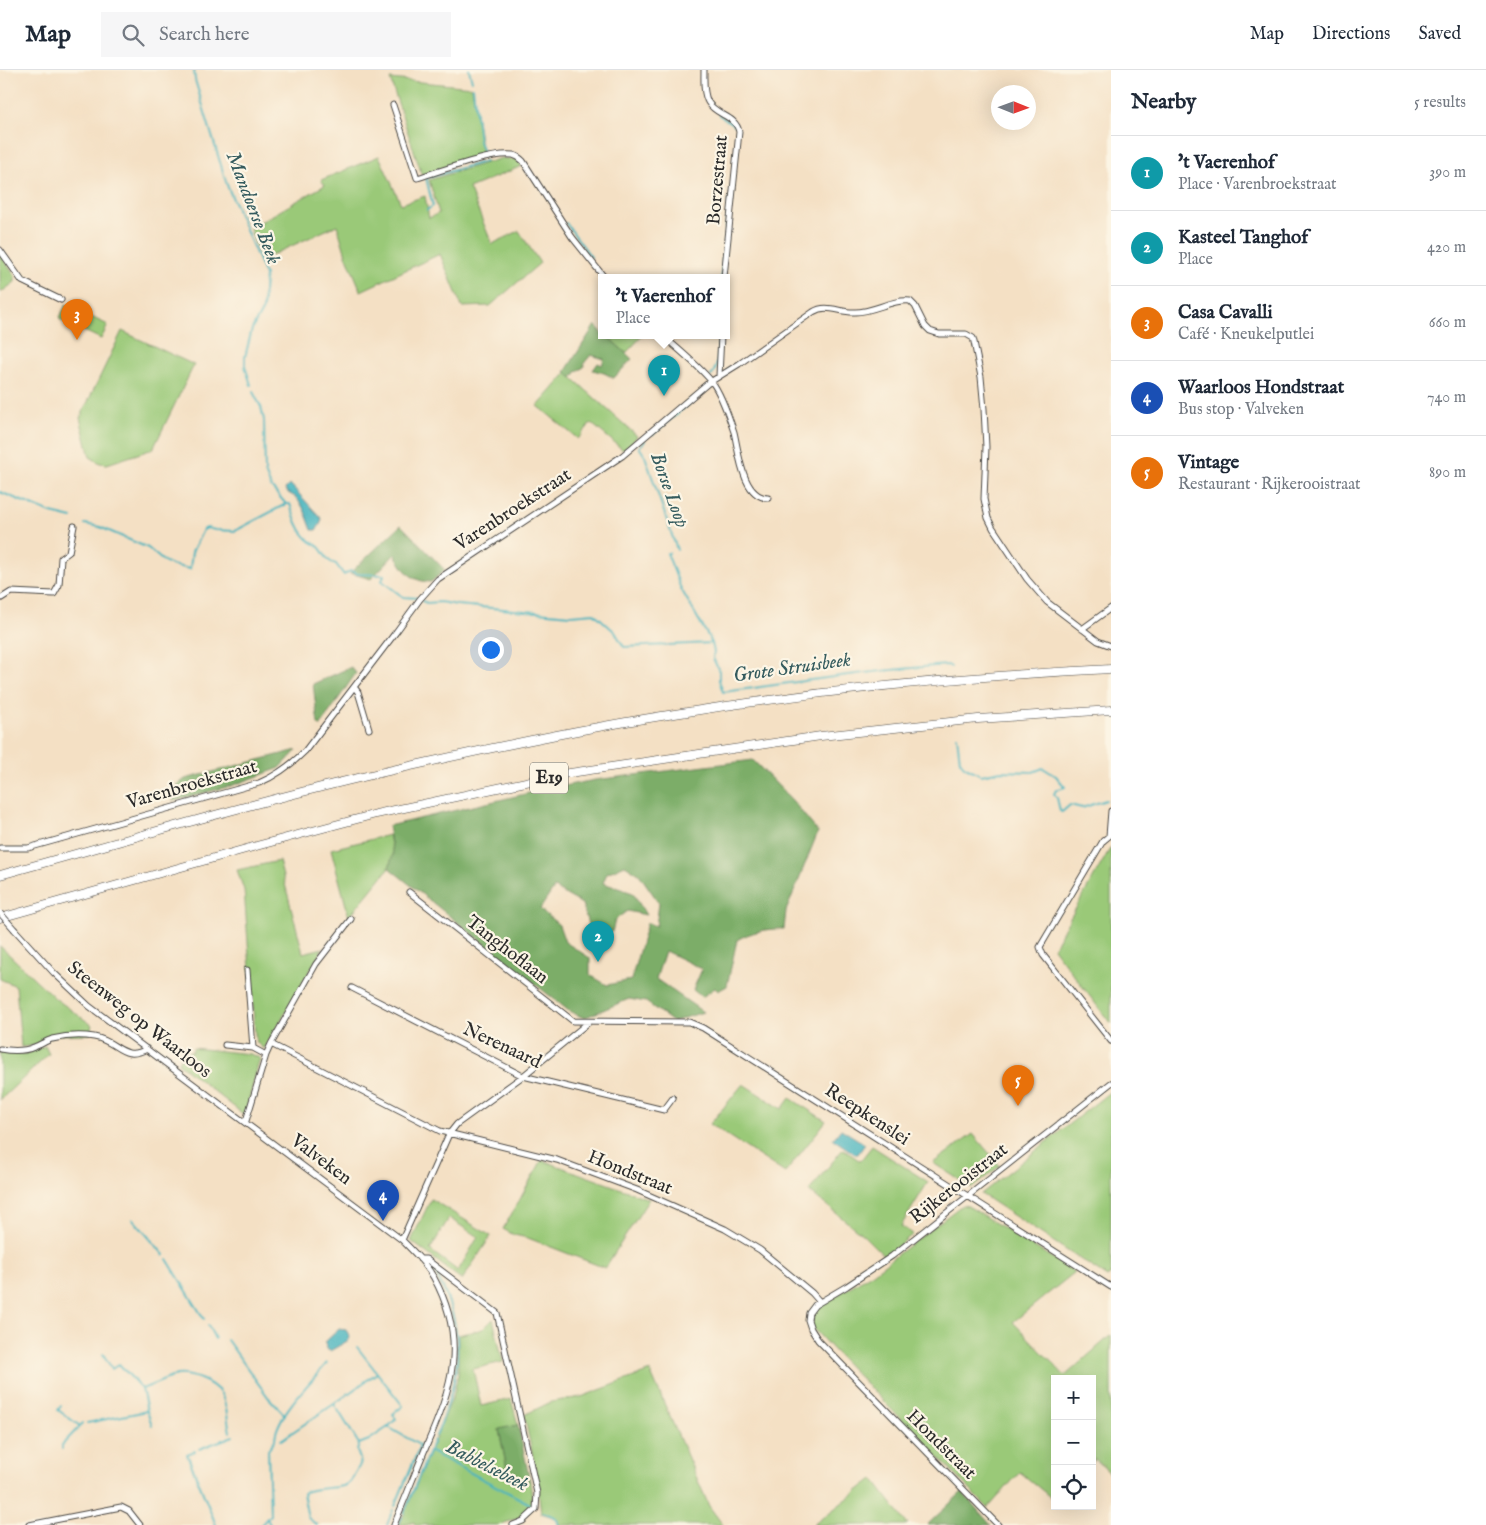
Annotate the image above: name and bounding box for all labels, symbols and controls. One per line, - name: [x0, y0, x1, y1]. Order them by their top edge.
- search box: [101, 12, 451, 57]
- text: Map: [25, 19, 71, 50]
- icon: search: [119, 21, 147, 49]
- text: Search here: [159, 23, 250, 47]
- text: Map: [1250, 23, 1284, 46]
- text: Directions: [1312, 23, 1390, 46]
- text: Saved: [1418, 23, 1461, 46]
- north arrow: [991, 85, 1036, 130]
- text: Nearby: [1131, 89, 1196, 116]
- text: 5 results: [1414, 93, 1466, 113]
- street label: Borzestraat: [702, 133, 734, 226]
- water label: Mandoerse Beek: [220, 148, 286, 268]
- text: 't Vaerenhof: [1178, 151, 1275, 175]
- text: 1: [1144, 163, 1150, 183]
- text: 390 m: [1429, 163, 1466, 183]
- text: Place · Varenbroekstraat: [1178, 175, 1337, 195]
- text: Kasteel Tanghof: [1178, 226, 1308, 250]
- text: 2: [1143, 238, 1151, 258]
- text: 420 m: [1427, 238, 1466, 258]
- text: Place: [1178, 250, 1213, 270]
- popup: [598, 274, 730, 339]
- text: 't Vaerenhof: [616, 285, 712, 309]
- pin: 3: [61, 299, 93, 340]
- text: Casa Cavalli: [1178, 301, 1272, 325]
- text: Place: [616, 309, 650, 329]
- text: 3: [1144, 313, 1150, 333]
- text: 660 m: [1429, 313, 1466, 333]
- text: Café · Kneukelputlei: [1178, 325, 1314, 345]
- pin: 1: [648, 355, 680, 396]
- text: Waarloos Hondstraat: [1178, 376, 1344, 400]
- text: 4: [1143, 388, 1151, 408]
- text: 740 m: [1427, 388, 1466, 408]
- text: Bus stop · Valveken: [1178, 400, 1304, 420]
- water label: Borse Loop: [644, 449, 694, 531]
- text: Vintage: [1178, 451, 1239, 475]
- street label: Varenbroekstraat: [449, 463, 576, 557]
- text: 5: [1144, 463, 1150, 483]
- text: 890 m: [1429, 463, 1466, 483]
- text: Restaurant · Rijkerooistraat: [1178, 475, 1361, 495]
- your location: [478, 637, 504, 663]
- water label: Grote Struisbeek: [732, 647, 852, 689]
- street label: Varenbroekstraat: [123, 755, 260, 815]
- road number: E19: [530, 762, 568, 794]
- street label: Tanghoflaan: [461, 910, 553, 990]
- pin: 2: [582, 921, 614, 962]
- street label: Steenweg op Waarloos: [62, 956, 216, 1084]
- street label: Nerenaard: [459, 1017, 546, 1075]
- pin: 5: [1002, 1065, 1034, 1106]
- street label: Reepkenslei: [820, 1079, 914, 1151]
- street label: Valveken: [285, 1129, 356, 1191]
- street label: Rijkerooistraat: [905, 1138, 1013, 1230]
- street label: Hondstraat: [584, 1145, 676, 1201]
- pin: 4: [367, 1180, 399, 1221]
- map controls: [1051, 1375, 1096, 1510]
- button: +: [1051, 1375, 1096, 1420]
- street label: Hondstraat: [901, 1405, 981, 1485]
- button: −: [1051, 1420, 1096, 1465]
- water label: Babbelsebeek: [441, 1435, 533, 1497]
- button: locate: [1051, 1465, 1096, 1510]

